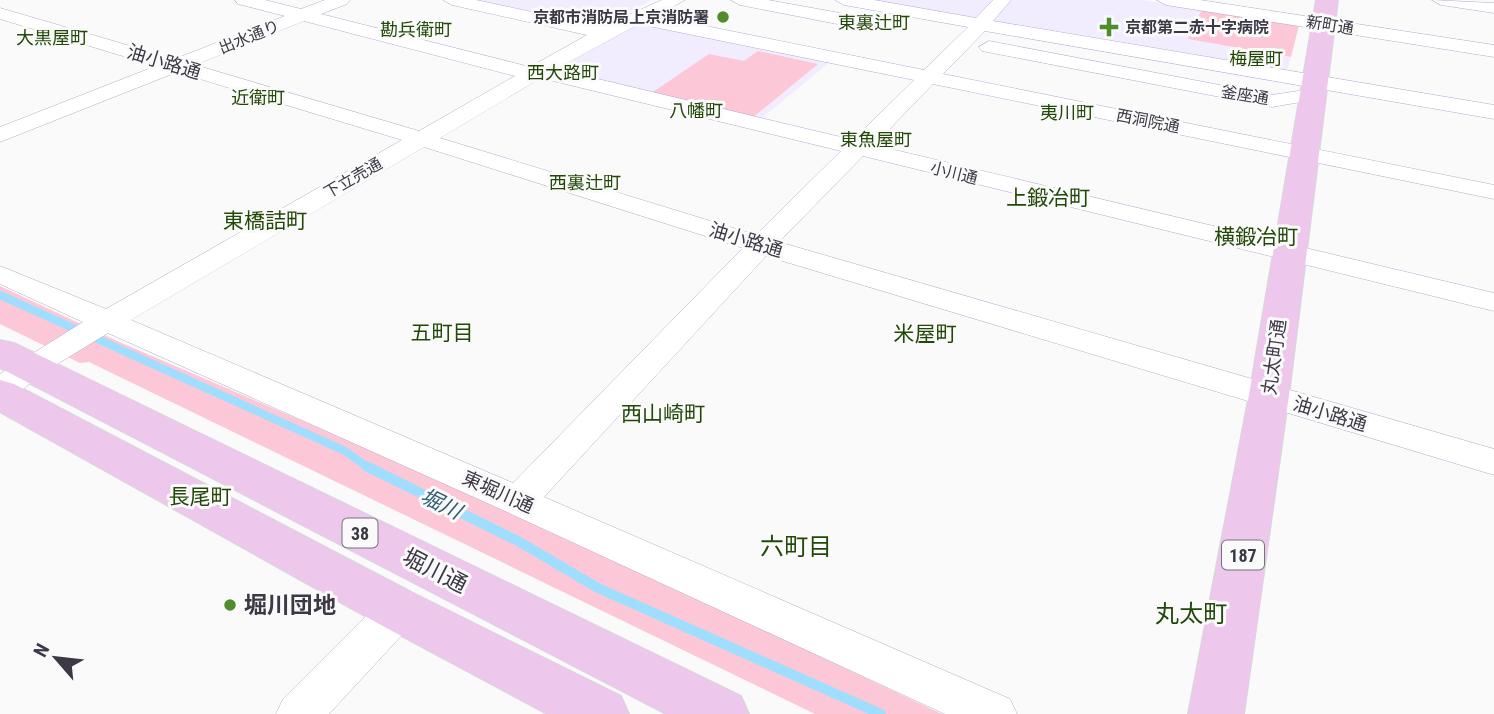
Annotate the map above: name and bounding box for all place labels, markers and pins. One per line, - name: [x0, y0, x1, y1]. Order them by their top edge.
- place label: 京都市消防局上京消防署: [533, 8, 709, 27]
- marker: 京都市消防局上京消防署: [715, 9, 731, 25]
- marker: 京都第二赤十字病院: [1099, 17, 1119, 37]
- place label: 京都第二赤十字病院: [1125, 18, 1269, 37]
- place label: 堀川団地: [244, 592, 336, 619]
- marker: 堀川団地: [222, 597, 238, 613]

